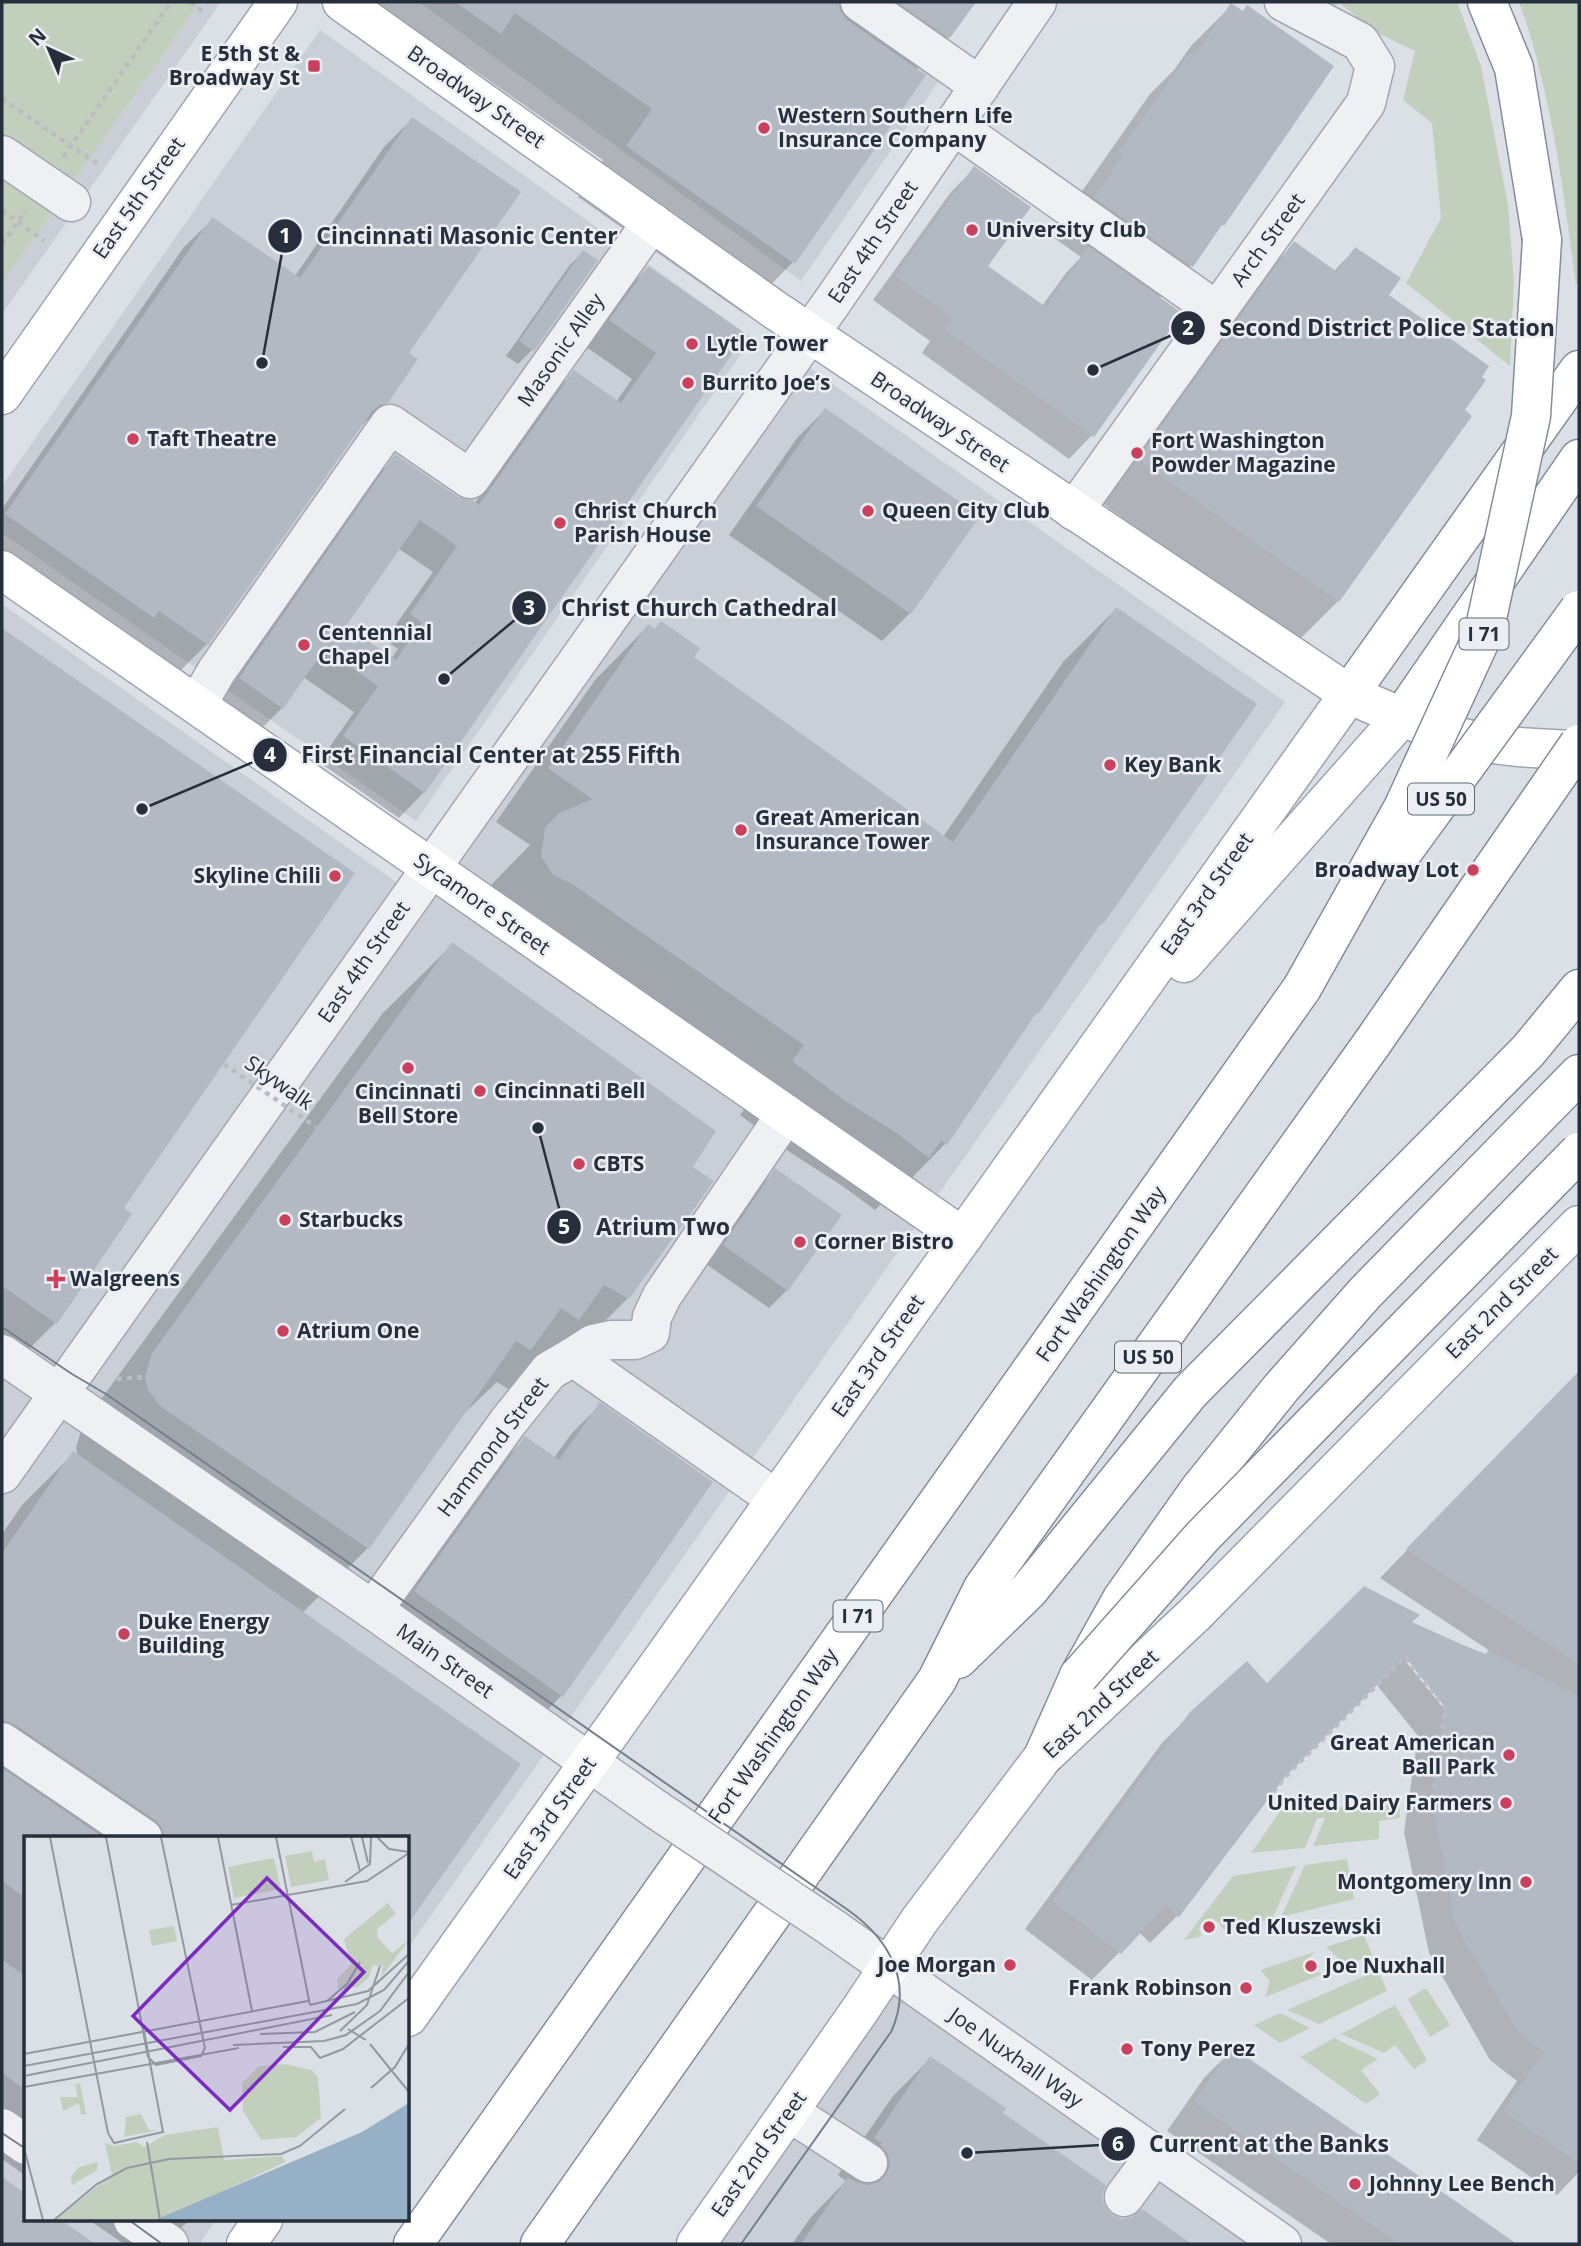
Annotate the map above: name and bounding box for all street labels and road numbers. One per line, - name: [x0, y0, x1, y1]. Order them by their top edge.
- street label: Broadway Street: [402, 38, 551, 154]
- street label: East 5th Street: [86, 131, 191, 264]
- street label: East 4th Street: [821, 174, 924, 308]
- street label: Arch Street: [1224, 187, 1311, 292]
- street label: Masonic Alley: [511, 286, 610, 412]
- street label: Broadway Street: [866, 364, 1015, 478]
- road number: I 71: [1460, 618, 1508, 650]
- road number: US 50: [1408, 784, 1474, 814]
- street label: East 3rd Street: [1153, 826, 1259, 960]
- street label: Sycamore Street: [409, 846, 556, 961]
- street label: East 4th Street: [311, 895, 416, 1028]
- street label: Skywalk: [240, 1049, 319, 1116]
- street label: Fort Washington Way: [1029, 1180, 1172, 1367]
- street label: East 2nd Street: [1439, 1240, 1564, 1365]
- street label: East 3rd Street: [824, 1288, 930, 1422]
- road number: US 50: [1115, 1342, 1181, 1372]
- street label: Hammond Street: [430, 1371, 554, 1522]
- road number: I 71: [834, 1600, 882, 1632]
- street label: Main Street: [391, 1616, 500, 1704]
- street label: Fort Washington Way: [701, 1642, 844, 1829]
- street label: East 2nd Street: [1037, 1643, 1164, 1764]
- street label: East 3rd Street: [496, 1750, 602, 1884]
- street label: Joe Nuxhall Way: [942, 1999, 1089, 2114]
- street label: East 2nd Street: [704, 2085, 812, 2222]

